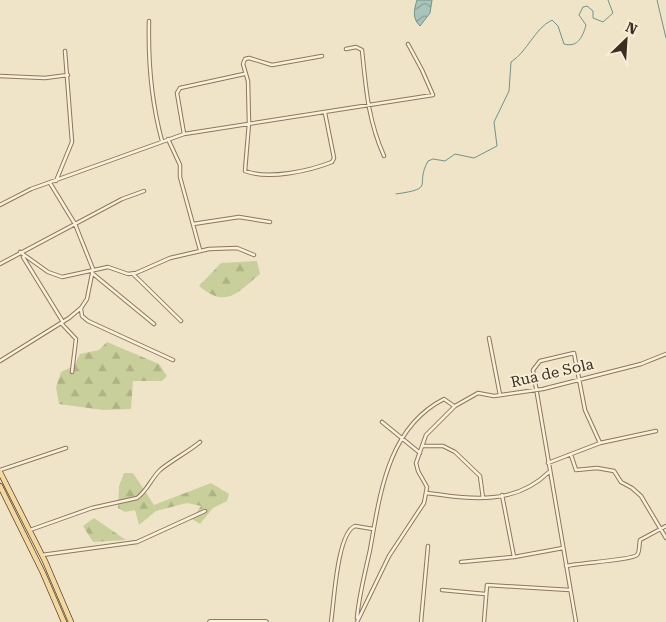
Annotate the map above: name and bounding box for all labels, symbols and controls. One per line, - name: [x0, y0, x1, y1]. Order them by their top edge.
- north arrow: [601, 15, 651, 65]
- text: N: [623, 19, 640, 38]
- street label: Rua de Sola: [509, 355, 595, 391]

